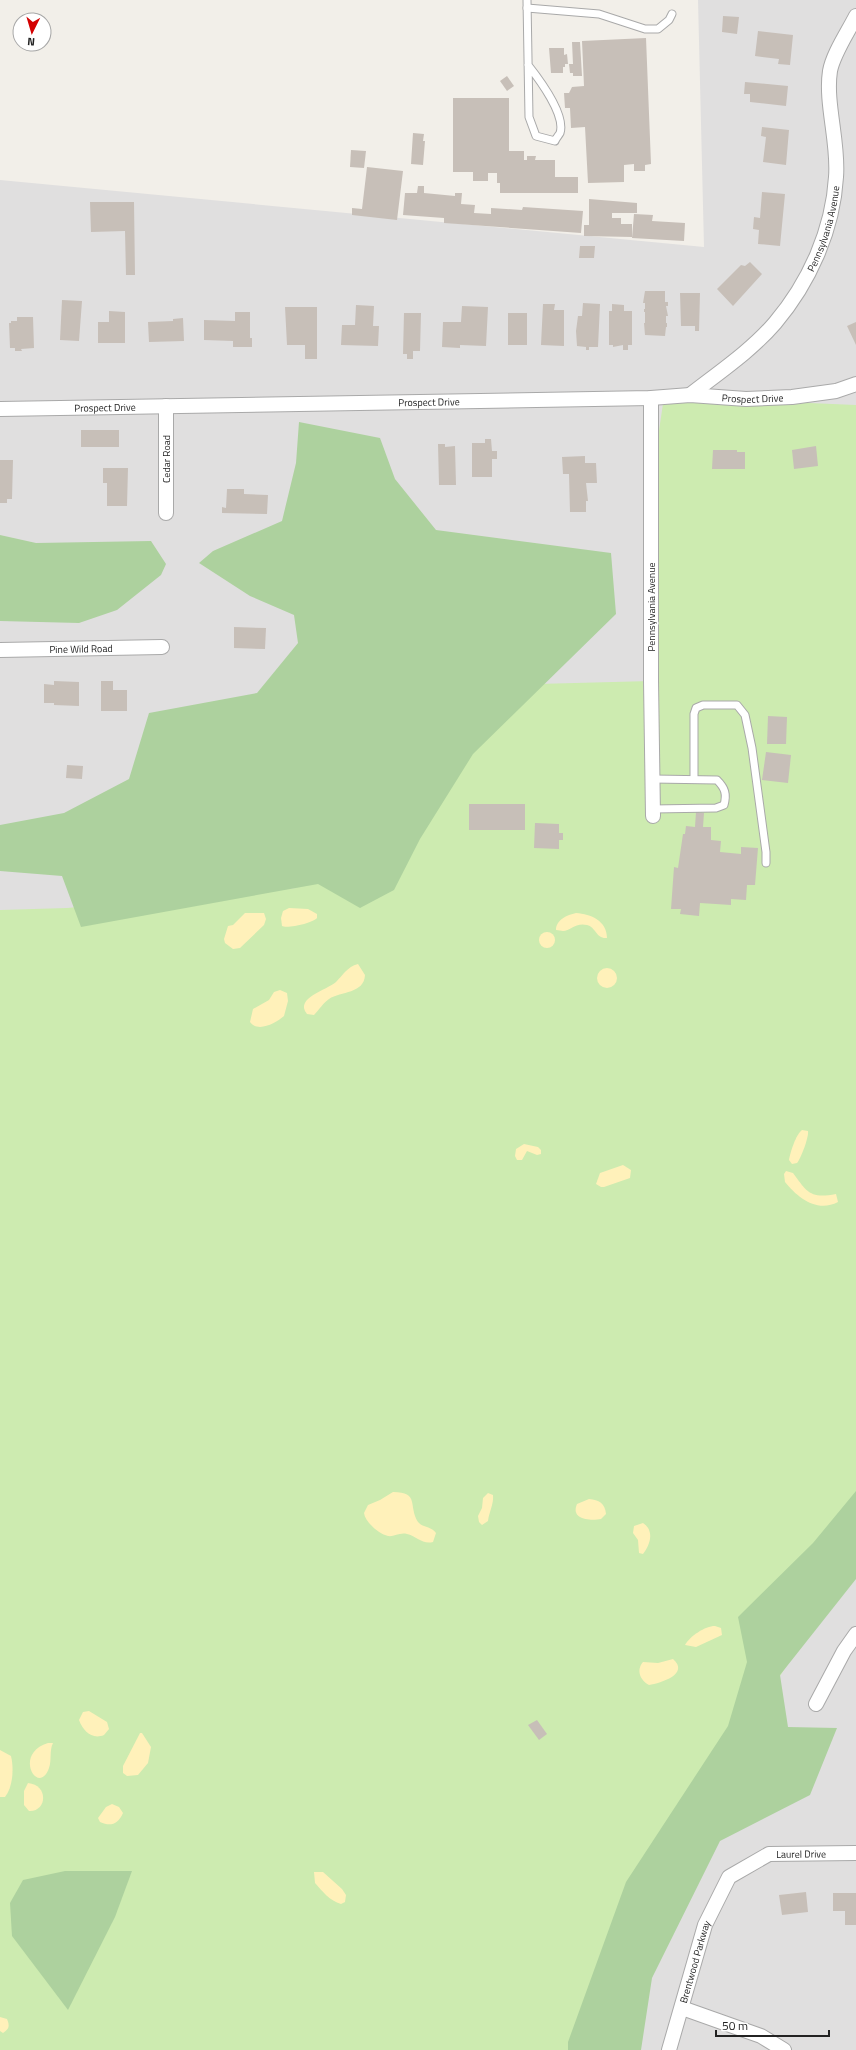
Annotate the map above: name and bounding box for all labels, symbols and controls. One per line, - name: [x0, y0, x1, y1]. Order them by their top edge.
- north arrow: [12, 12, 52, 52]
- text: N: [27, 34, 36, 50]
- street label: Pennsylvania Avenue: [803, 185, 843, 274]
- street label: Prospect Drive: [721, 390, 784, 407]
- street label: Prospect Drive: [398, 394, 460, 410]
- street label: Prospect Drive: [74, 399, 136, 415]
- street label: Cedar Road: [159, 435, 174, 483]
- street label: Pennsylvania Avenue: [644, 562, 659, 652]
- street label: Pine Wild Road: [49, 640, 113, 657]
- street label: Laurel Drive: [776, 1846, 826, 1861]
- street label: Brentwood Parkway: [675, 1917, 714, 2005]
- scale bar: [716, 2012, 829, 2038]
- text: 50 m: [722, 2016, 748, 2035]

